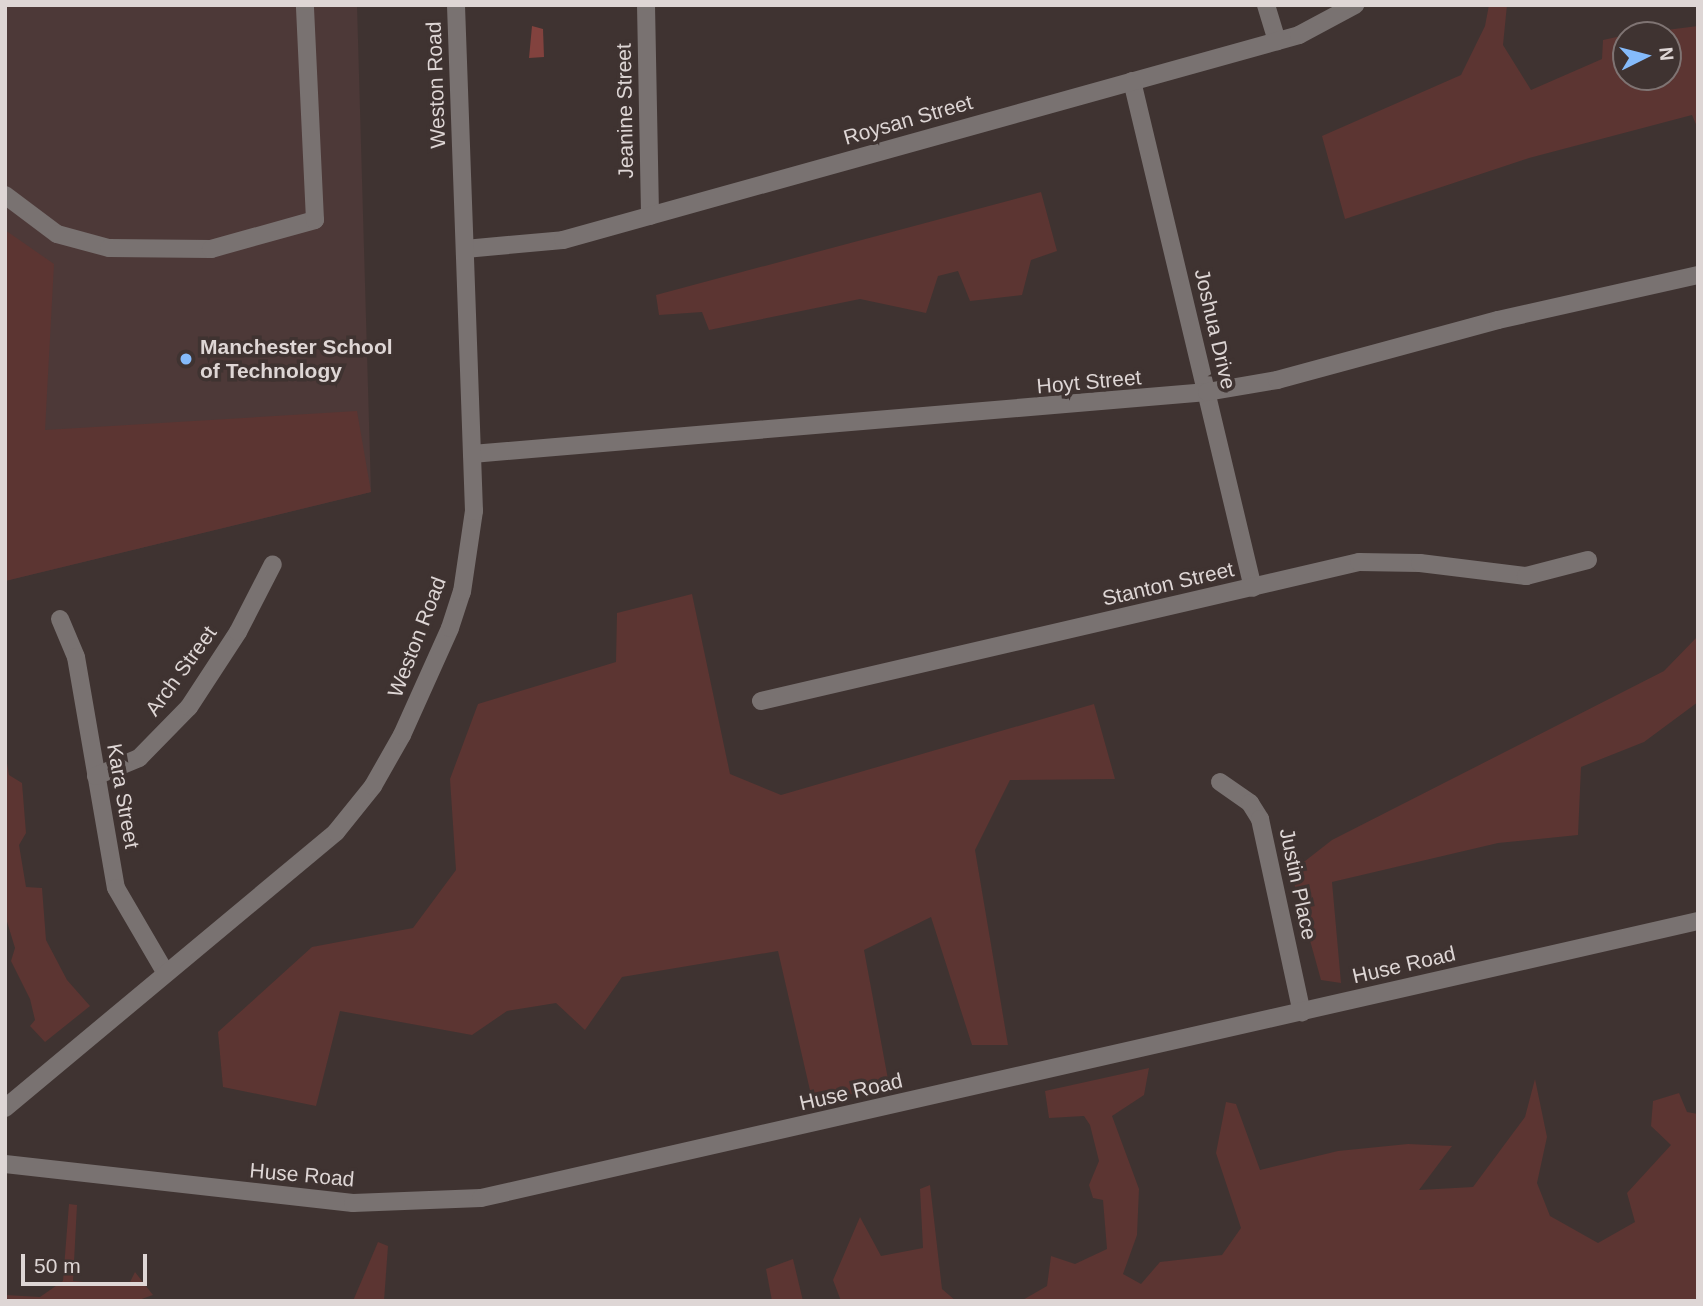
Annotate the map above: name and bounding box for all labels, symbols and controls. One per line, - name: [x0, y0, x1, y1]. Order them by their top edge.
- street label: Weston Road: [421, 21, 451, 149]
- north arrow: [1612, 21, 1682, 91]
- street label: Jeanine Street: [611, 43, 639, 179]
- text: N: [1655, 46, 1678, 62]
- street label: Roysan Street: [841, 90, 975, 150]
- street label: Joshua Drive: [1189, 266, 1241, 392]
- place label: Manchester School of Technology: [200, 334, 393, 384]
- marker: Manchester School of Technology: [178, 351, 194, 367]
- street label: Hoyt Street: [1036, 365, 1142, 399]
- street label: Stanton Street: [1100, 557, 1236, 611]
- street label: Weston Road: [383, 573, 451, 701]
- street label: Arch Street: [140, 621, 222, 721]
- street label: Kara Street: [101, 742, 145, 850]
- street label: Justin Place: [1274, 826, 1322, 942]
- street label: Huse Road: [1350, 941, 1458, 989]
- street label: Huse Road: [797, 1068, 905, 1116]
- street label: Huse Road: [249, 1158, 355, 1192]
- scale bar: [24, 1240, 150, 1284]
- text: 50 m: [34, 1254, 81, 1277]

